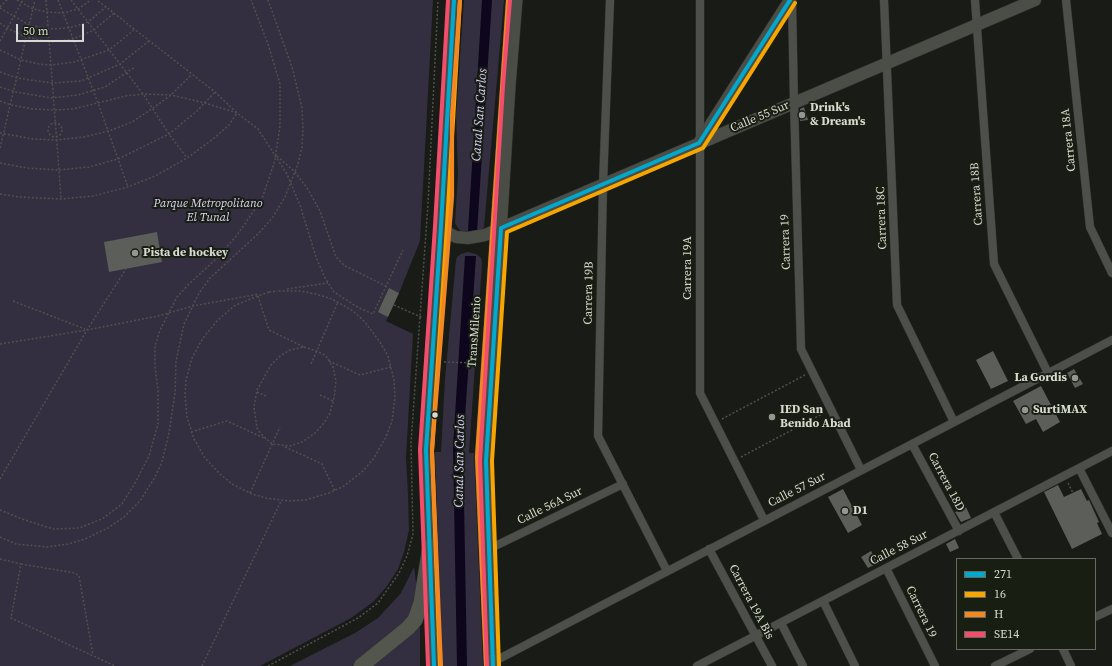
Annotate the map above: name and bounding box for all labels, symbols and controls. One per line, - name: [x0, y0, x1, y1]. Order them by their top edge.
- scale bar: [18, 16, 86, 42]
- text: 50 m: [23, 23, 49, 39]
- water label: Canal San Carlos: [469, 68, 491, 162]
- street label: Calle 55 Sur: [728, 98, 792, 136]
- place label: Drink's & Dream's: [810, 101, 866, 129]
- street label: Carrera 18A: [1059, 108, 1079, 172]
- marker: Drink's & Dream's: [797, 110, 807, 120]
- street label: Carrera 18B: [968, 162, 986, 226]
- street label: Carrera 18C: [874, 186, 890, 250]
- park label: Parque Metropolitano El Tunal: [153, 197, 263, 225]
- street label: Carrera 19: [778, 214, 794, 270]
- street label: Carrera 19A: [681, 236, 695, 300]
- place label: Pista de hockey: [143, 246, 228, 260]
- marker: Pista de hockey: [130, 248, 140, 258]
- street label: Carrera 19B: [581, 261, 597, 325]
- street label: TransMilenio: [465, 296, 485, 368]
- place label: La Gordis: [1014, 371, 1067, 385]
- marker: La Gordis: [1070, 373, 1080, 383]
- place label: IED San Benido Abad: [780, 403, 851, 431]
- place label: SurtiMAX: [1033, 403, 1087, 417]
- marker: SurtiMAX: [1020, 405, 1030, 415]
- unlabelled marker: [430, 410, 440, 420]
- marker: IED San Benido Abad: [767, 412, 777, 422]
- water label: Canal San Carlos: [451, 414, 469, 508]
- street label: Carrera 18D: [925, 450, 967, 514]
- street label: Calle 57 Sur: [766, 469, 828, 511]
- street label: Calle 56A Sur: [515, 484, 585, 528]
- place label: D1: [853, 504, 868, 518]
- marker: D1: [840, 506, 850, 516]
- street label: Calle 58 Sur: [868, 527, 930, 569]
- legend: [956, 558, 1096, 650]
- street label: Carrera 19A Bis: [725, 562, 777, 642]
- text: 271: [994, 566, 1012, 582]
- street label: Carrera 19: [902, 584, 940, 640]
- text: 16: [994, 586, 1006, 602]
- text: H: [994, 606, 1003, 622]
- text: SE14: [994, 626, 1019, 642]

